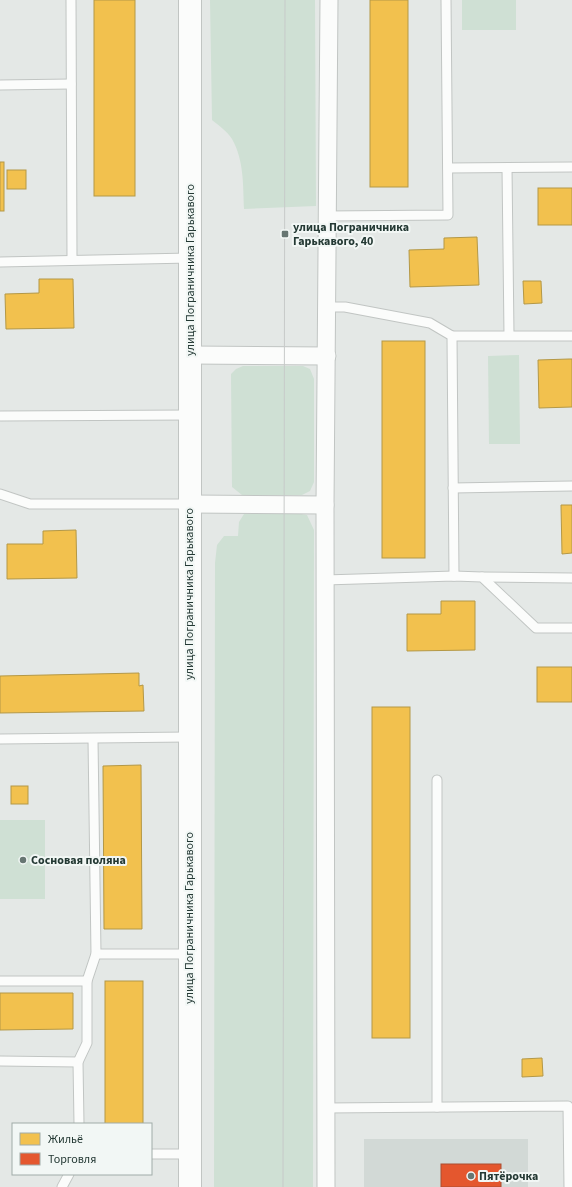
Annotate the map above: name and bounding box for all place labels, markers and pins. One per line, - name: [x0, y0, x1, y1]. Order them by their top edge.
- place label: улица Пограничника Гарькавого, 40: [293, 219, 409, 250]
- marker: улица Пограничника Гарькавого, 40: [280, 229, 290, 239]
- place label: Сосновая поляна: [31, 852, 126, 869]
- marker: Сосновая поляна: [18, 855, 28, 865]
- place label: Пятёрочка: [479, 1168, 538, 1185]
- marker: Пятёрочка: [466, 1171, 476, 1181]

